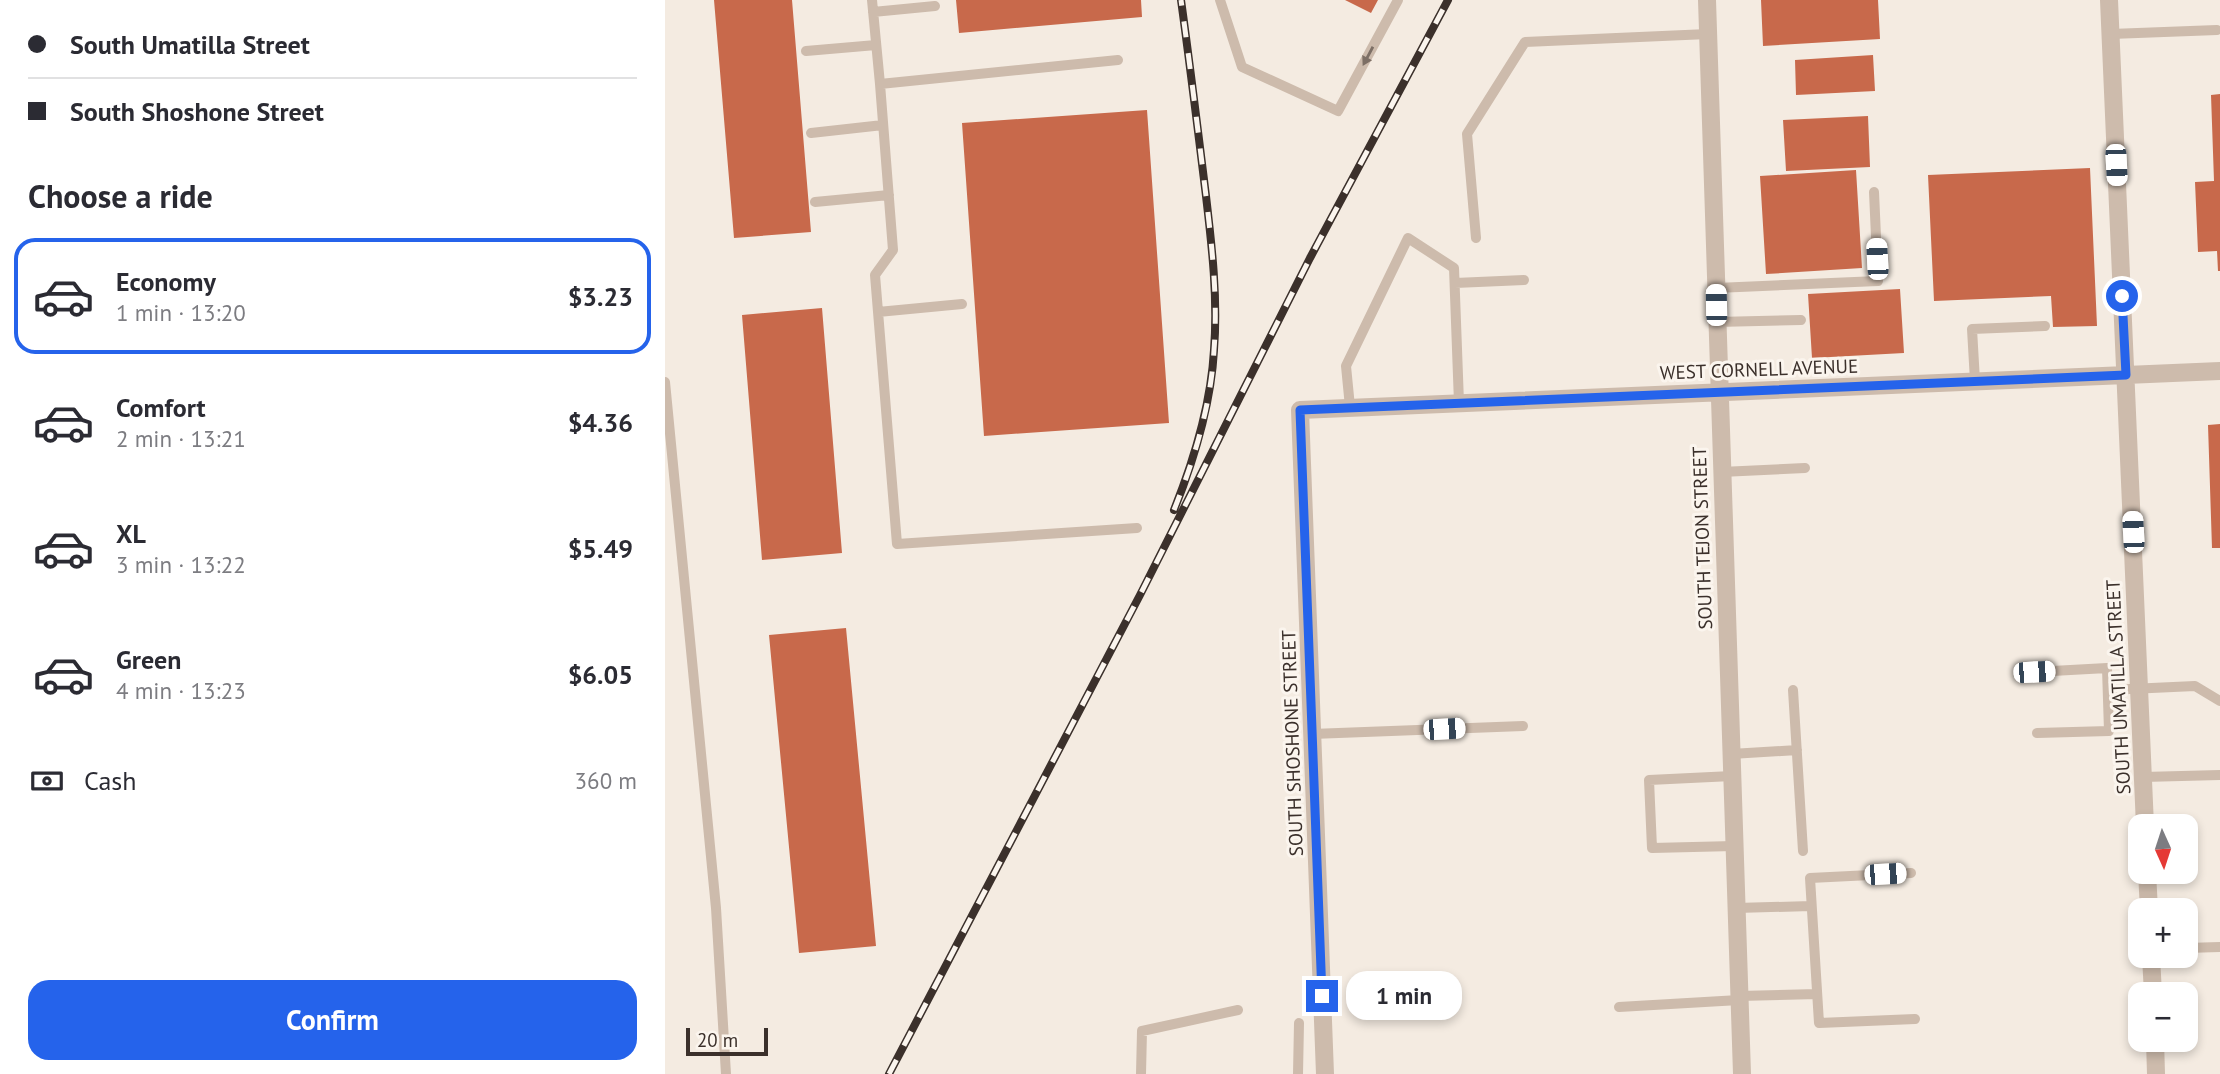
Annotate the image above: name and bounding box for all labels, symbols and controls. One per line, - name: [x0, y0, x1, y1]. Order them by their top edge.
- text: South Umatilla Street: [70, 28, 310, 61]
- one-way arrow: [1362, 46, 1374, 66]
- text: South Shoshone Street: [70, 95, 324, 128]
- car: [2105, 143, 2128, 187]
- text: Choose a ride: [28, 175, 213, 217]
- car: [1866, 237, 1889, 281]
- icon: car: [32, 265, 95, 328]
- text: Economy: [116, 265, 216, 298]
- text: $3.23: [568, 280, 633, 313]
- route start: [2106, 280, 2138, 312]
- car: [1706, 284, 1727, 326]
- text: 1 min · 13:20: [116, 298, 246, 327]
- street label: WEST CORNELL AVENUE: [1659, 354, 1859, 384]
- icon: car: [32, 391, 95, 454]
- text: Comfort: [116, 391, 206, 424]
- text: $4.36: [568, 406, 633, 439]
- text: 2 min · 13:21: [116, 424, 246, 453]
- street label: SOUTH TEJON STREET: [1687, 446, 1717, 630]
- car: [2122, 510, 2145, 554]
- icon: car: [32, 517, 95, 580]
- text: XL: [116, 517, 146, 550]
- text: $5.49: [568, 532, 633, 565]
- text: 3 min · 13:22: [116, 550, 246, 579]
- street label: SOUTH UMATILLA STREET: [2100, 578, 2136, 795]
- street label: SOUTH SHOSHONE STREET: [1276, 629, 1308, 857]
- icon: car: [32, 643, 95, 706]
- text: Green: [116, 643, 181, 676]
- text: $6.05: [568, 658, 633, 691]
- car: [2013, 660, 2056, 684]
- text: 4 min · 13:23: [116, 676, 246, 705]
- car: [1423, 717, 1466, 741]
- icon: cash: [28, 762, 66, 800]
- text: Cash: [84, 764, 136, 797]
- text: 360 m: [575, 766, 637, 795]
- north arrow: [2128, 814, 2198, 884]
- map controls: [2128, 814, 2198, 1052]
- car: [1864, 862, 1907, 886]
- button: +: [2128, 898, 2198, 968]
- callout: 1 min: [1347, 972, 1462, 1020]
- button: Confirm: [28, 980, 637, 1060]
- route end: [1306, 980, 1338, 1012]
- text: 1 min: [1376, 981, 1432, 1010]
- button: −: [2128, 982, 2198, 1052]
- scale bar: [686, 1025, 768, 1057]
- text: 20 m: [697, 1028, 738, 1052]

